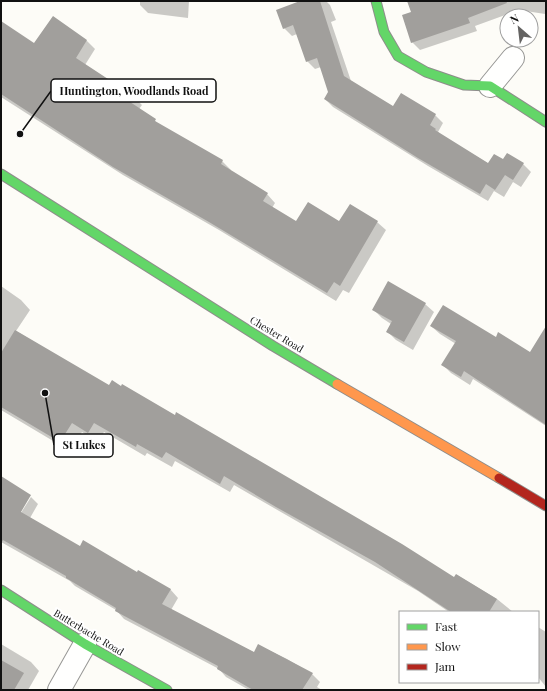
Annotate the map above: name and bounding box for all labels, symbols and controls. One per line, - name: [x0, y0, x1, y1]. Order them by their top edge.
- north arrow: [499, 8, 539, 48]
- text: N: [507, 10, 521, 27]
- callout: Huntington, Woodlands Road: [51, 79, 216, 102]
- text: Huntington, Woodlands Road: [59, 83, 209, 98]
- street label: Chester Road: [248, 312, 307, 356]
- callout: St Lukes: [54, 434, 113, 457]
- text: St Lukes: [63, 437, 105, 452]
- street label: Butterbache Road: [51, 605, 127, 659]
- legend: [399, 611, 539, 683]
- text: Fast: [435, 618, 458, 634]
- text: Slow: [435, 638, 461, 654]
- text: Jam: [434, 658, 456, 674]

